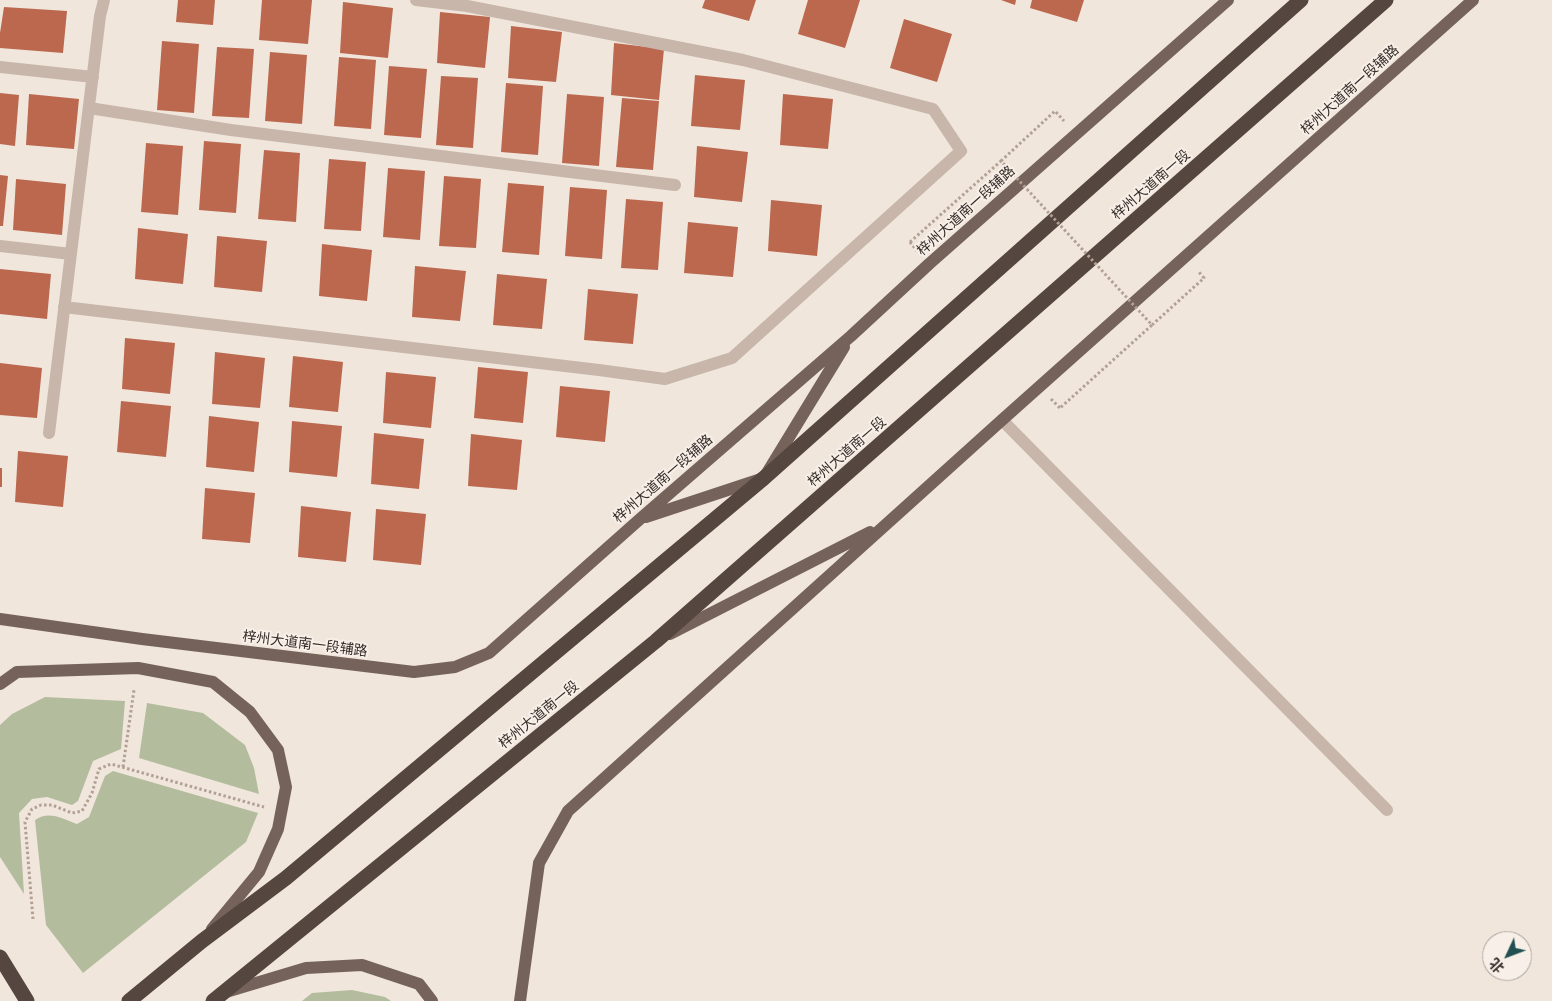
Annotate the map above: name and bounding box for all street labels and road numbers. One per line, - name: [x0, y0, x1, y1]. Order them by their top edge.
- street label: 梓州大道南一段辅路: [1298, 42, 1402, 138]
- street label: 梓州大道南一段: [1109, 147, 1193, 223]
- street label: 梓州大道南一段辅路: [914, 163, 1018, 259]
- street label: 梓州大道南一段: [805, 414, 889, 490]
- street label: 梓州大道南一段辅路: [610, 431, 716, 527]
- street label: 梓州大道南一段辅路: [241, 628, 369, 660]
- street label: 梓州大道南一段: [496, 678, 582, 752]

